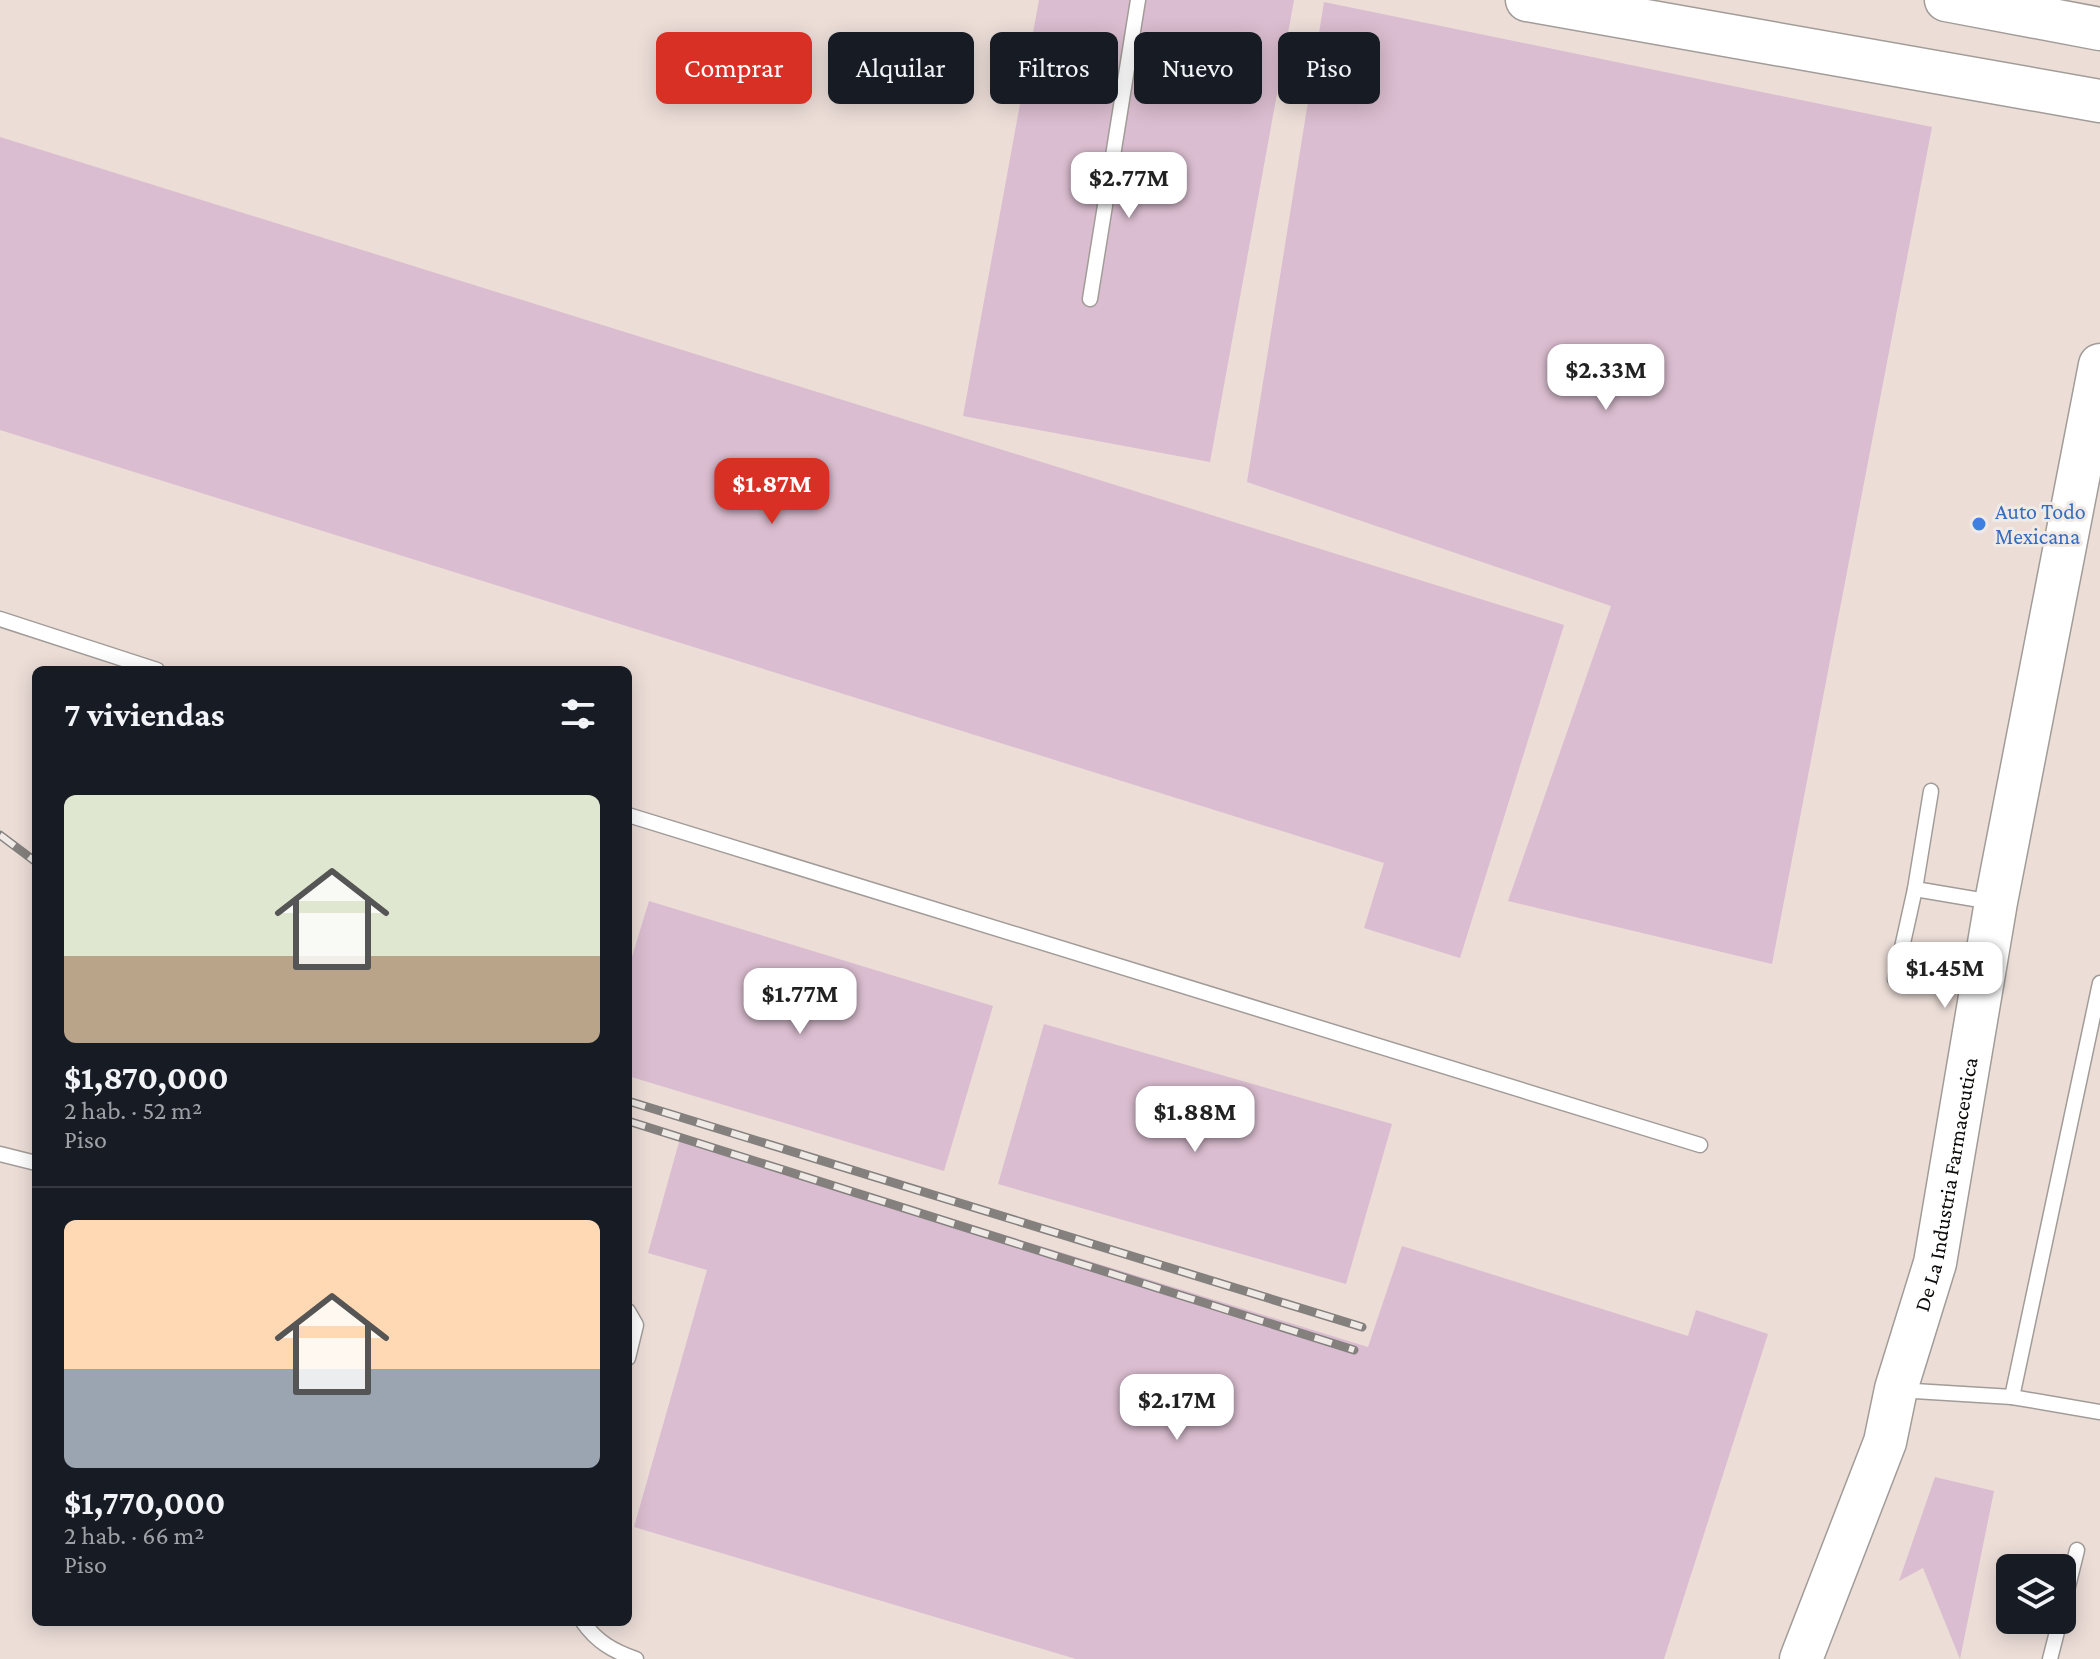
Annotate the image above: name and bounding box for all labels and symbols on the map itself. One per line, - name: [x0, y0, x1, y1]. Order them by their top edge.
- pin: $2.77M: [1064, 152, 1194, 220]
- pin: $2.33M: [1541, 344, 1671, 412]
- pin: $1.87M: [707, 458, 837, 526]
- place label: Auto Todo Mexicana: [1995, 499, 2086, 549]
- marker: Auto Todo Mexicana: [1970, 515, 1988, 533]
- pin: $1.45M: [1880, 942, 2010, 1010]
- pin: $1.77M: [735, 968, 865, 1036]
- street label: De La Industria Farmaceutica: [1909, 1055, 1983, 1315]
- pin: $1.88M: [1130, 1086, 1260, 1154]
- pin: $2.17M: [1112, 1374, 1242, 1442]

